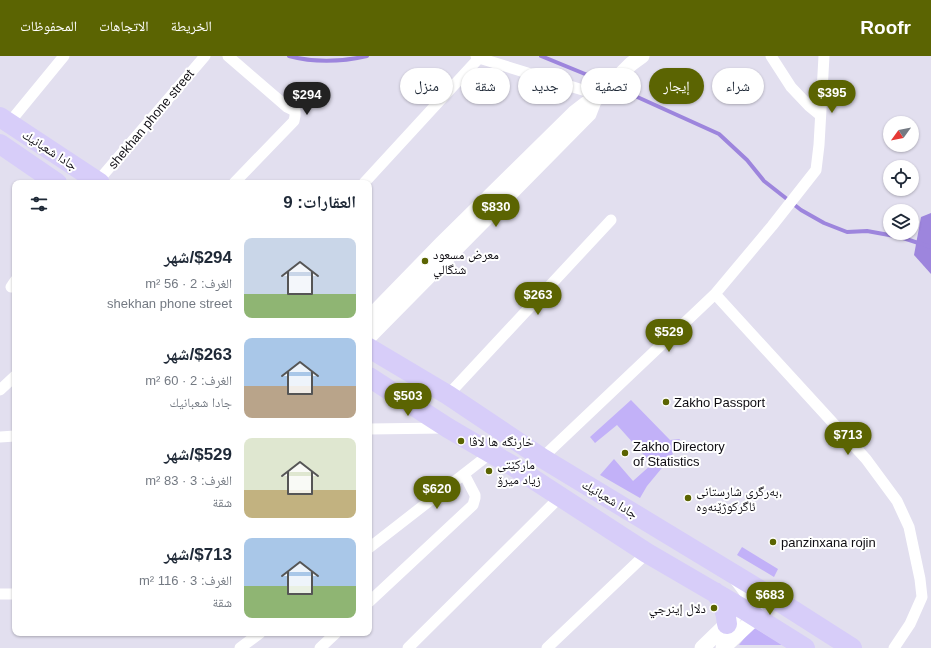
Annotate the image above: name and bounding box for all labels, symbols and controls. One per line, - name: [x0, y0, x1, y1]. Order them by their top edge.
- text: Roofr: [860, 17, 911, 38]
- text: المحفوظات: [20, 18, 77, 34]
- text: الاتجاهات: [99, 18, 149, 34]
- text: الخريطة: [171, 18, 212, 34]
- street label: shekhan phone street: [105, 66, 197, 172]
- chip: منزل: [400, 68, 453, 104]
- chip: شقة: [461, 68, 510, 104]
- chip: جديد: [518, 68, 573, 104]
- chip: تصفية: [581, 68, 641, 104]
- chip: إيجار: [649, 68, 704, 104]
- chip: شراء: [712, 68, 764, 104]
- pin: $395: [808, 80, 856, 114]
- pin: $294: [283, 82, 331, 116]
- text: $395: [818, 85, 846, 100]
- text: $294: [293, 87, 321, 102]
- north arrow: [883, 116, 919, 152]
- map controls: [883, 116, 919, 240]
- street label: جادا شعبانيك: [19, 127, 80, 174]
- button: locate: [883, 160, 919, 196]
- icon: filters: [28, 193, 50, 215]
- text: العقارات: 9: [283, 193, 356, 212]
- pin: $830: [472, 194, 520, 228]
- text: $830: [482, 199, 510, 214]
- button: layers: [883, 204, 919, 240]
- place label: معرض مسعود شنگالي: [433, 247, 499, 280]
- text: $294/شهر: [164, 248, 232, 267]
- icon: home: [276, 254, 324, 302]
- marker: معرض مسعود شنگالي: [420, 256, 430, 266]
- text: الغرف: 2 · 56 m²: [145, 276, 232, 291]
- pin: $263: [514, 282, 562, 316]
- text: $263: [524, 287, 552, 302]
- text: shekhan phone street: [107, 296, 232, 311]
- pin: $529: [645, 319, 693, 353]
- text: $529: [655, 324, 683, 339]
- text: $263/شهر: [164, 345, 232, 364]
- icon: home: [276, 354, 324, 402]
- text: الغرف: 2 · 60 m²: [145, 373, 232, 388]
- pin: $503: [384, 383, 432, 417]
- text: $503: [394, 388, 422, 403]
- text: جادا شعبانيك: [170, 395, 232, 410]
- place label: Zakho Passport: [674, 395, 765, 410]
- marker: Zakho Passport: [661, 397, 671, 407]
- pin: $713: [824, 422, 872, 456]
- text: $713: [834, 427, 862, 442]
- place label: خارنگه ها لاڤا: [469, 434, 534, 450]
- marker: خارنگه ها لاڤا: [456, 436, 466, 446]
- place label: Zakho Directory of Statistics: [633, 439, 725, 469]
- text: $529/شهر: [164, 445, 232, 464]
- marker: Zakho Directory of Statistics: [620, 448, 630, 458]
- icon: home: [276, 454, 324, 502]
- place label: مارکێتی زیاد میرۆ: [497, 457, 541, 488]
- marker: مارکێتی زیاد میرۆ: [484, 466, 494, 476]
- text: الغرف: 3 · 83 m²: [145, 473, 232, 488]
- pin: $620: [413, 476, 461, 510]
- street label: جادا شعبانيك: [579, 476, 641, 522]
- text: $620: [423, 481, 451, 496]
- place label: بەرگری شارستانی, ئاگرکوژێنەوە: [696, 484, 782, 515]
- marker: بەرگری شارستانی, ئاگرکوژێنەوە: [683, 493, 693, 503]
- text: شقة: [213, 495, 232, 510]
- place label: panzinxana rojin: [781, 535, 876, 550]
- marker: panzinxana rojin: [768, 537, 778, 547]
- text: $713/شهر: [164, 545, 232, 564]
- icon: home: [276, 554, 324, 602]
- text: الغرف: 3 · 116 m²: [139, 573, 232, 588]
- pin: $683: [746, 582, 794, 616]
- text: $683: [756, 587, 784, 602]
- text: شقة: [213, 595, 232, 610]
- place label: دلال إينرجي: [649, 601, 706, 619]
- marker: دلال إينرجي: [709, 603, 719, 613]

